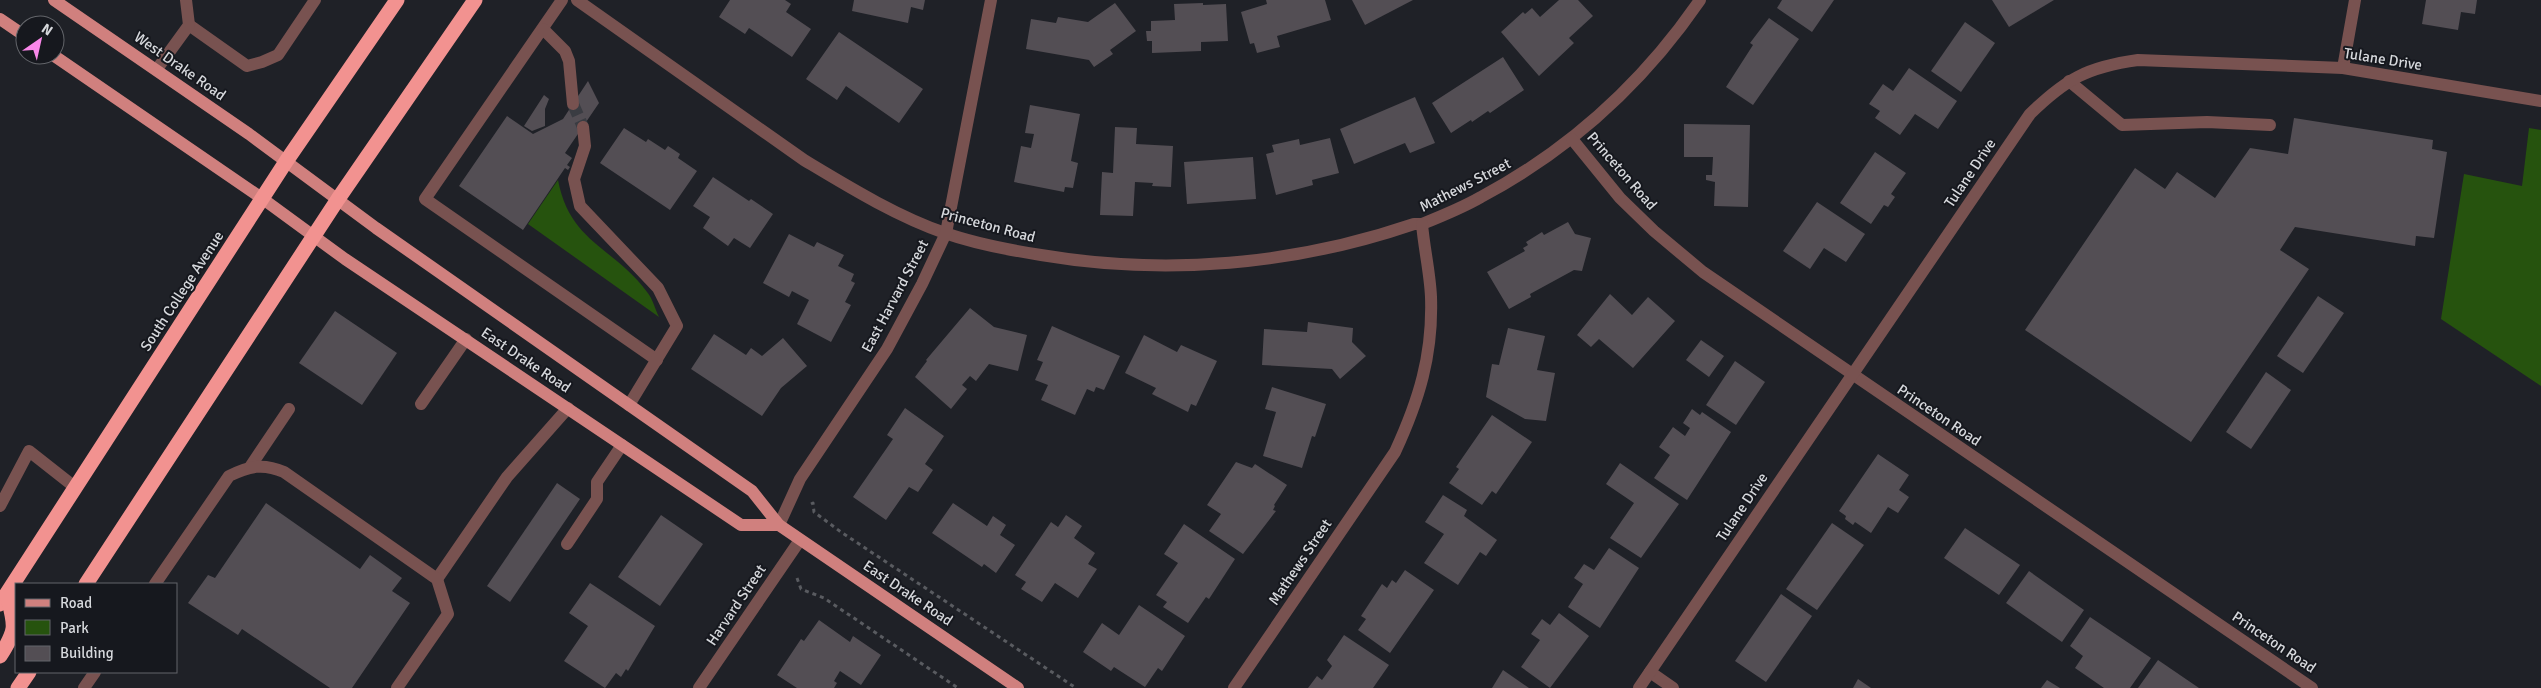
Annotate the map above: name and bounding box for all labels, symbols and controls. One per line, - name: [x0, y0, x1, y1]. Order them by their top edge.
- north arrow: [15, 15, 65, 65]
- text: N: [38, 20, 56, 39]
- street label: West Drake Road: [131, 28, 229, 104]
- street label: Tulane Drive: [2343, 44, 2423, 74]
- street label: Princeton Road: [1583, 128, 1661, 214]
- street label: Tulane Drive: [1940, 135, 2000, 211]
- street label: Mathews Street: [1416, 154, 1514, 216]
- street label: Princeton Road: [939, 204, 1037, 246]
- street label: South College Avenue: [136, 228, 228, 354]
- street label: East Harvard Street: [858, 237, 932, 355]
- street label: East Drake Road: [478, 323, 574, 397]
- street label: Princeton Road: [1894, 380, 1984, 450]
- street label: Tulane Drive: [1712, 469, 1772, 545]
- street label: Mathews Street: [1265, 515, 1335, 609]
- street label: East Drake Road: [860, 556, 956, 630]
- street label: Harvard Street: [702, 561, 770, 649]
- legend: [15, 583, 178, 673]
- text: Road: [60, 594, 92, 612]
- street label: Princeton Road: [2229, 607, 2319, 677]
- text: Park: [60, 619, 89, 637]
- text: Building: [60, 644, 114, 662]

